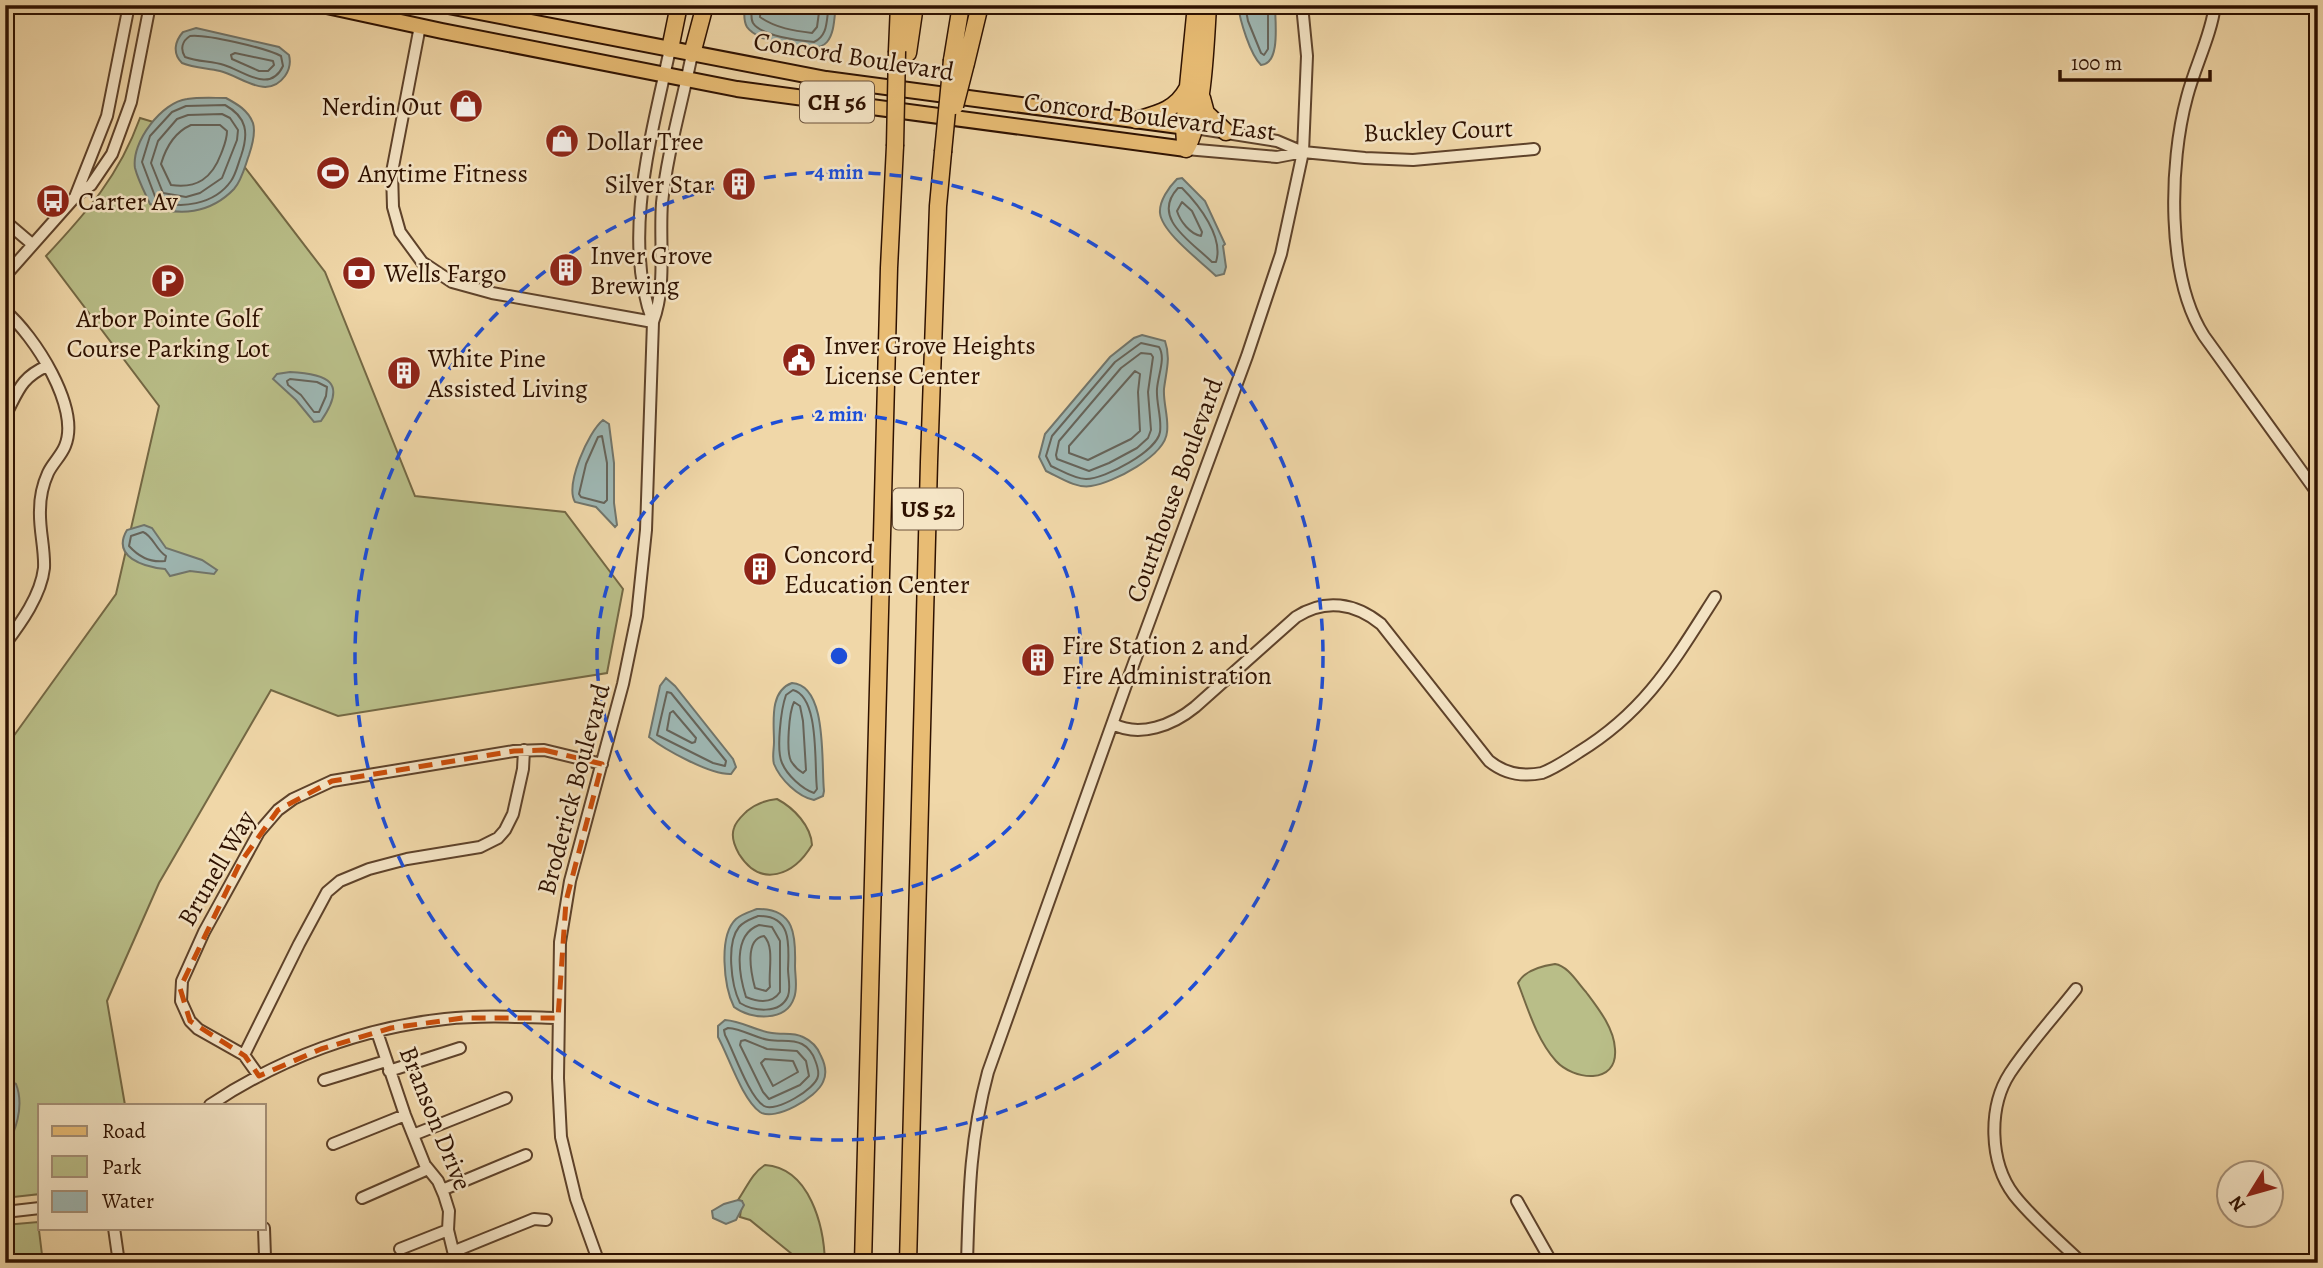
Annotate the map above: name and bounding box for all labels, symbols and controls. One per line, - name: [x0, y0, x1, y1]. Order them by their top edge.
- street label: Concord Boulevard: [751, 23, 957, 90]
- scale bar: [2060, 38, 2211, 82]
- text: 100 m: [2071, 49, 2122, 77]
- road number: CH 56: [800, 82, 874, 122]
- street label: Concord Boulevard East: [1022, 84, 1278, 149]
- shop icon: Nerdin Out: [447, 87, 485, 125]
- place label: Nerdin Out: [321, 89, 442, 124]
- street label: Buckley Court: [1363, 110, 1514, 151]
- shop icon: Dollar Tree: [543, 122, 581, 160]
- place label: Dollar Tree: [586, 124, 704, 159]
- sports icon: Anytime Fitness: [314, 154, 352, 192]
- place label: Anytime Fitness: [357, 156, 528, 191]
- text: 4 min: [814, 158, 864, 186]
- building icon: Silver Star: [720, 165, 758, 203]
- place label: Silver Star: [604, 167, 714, 202]
- bus stop icon: Carter Av: [34, 182, 72, 220]
- place label: Carter Av: [78, 184, 178, 219]
- place label: Inver Grove Brewing: [590, 238, 713, 303]
- building icon: Inver Grove Brewing: [547, 251, 585, 289]
- bank icon: Wells Fargo: [340, 254, 378, 292]
- place label: Wells Fargo: [383, 256, 507, 291]
- parking icon: Arbor Pointe Golf Course Parking Lot: [149, 262, 187, 300]
- place label: Arbor Pointe Golf Course Parking Lot: [66, 301, 270, 366]
- place label: Inver Grove Heights License Center: [824, 328, 1036, 393]
- place label: White Pine Assisted Living: [427, 341, 588, 406]
- public building icon: Inver Grove Heights License Center: [780, 341, 818, 379]
- building icon: White Pine Assisted Living: [385, 354, 423, 392]
- street label: Courthouse Boulevard: [1118, 373, 1231, 607]
- text: 2 min: [814, 400, 864, 428]
- road number: US 52: [893, 488, 963, 530]
- place label: Concord Education Center: [784, 537, 970, 602]
- building icon: Concord Education Center: [741, 550, 779, 588]
- place label: Fire Station 2 and Fire Administration: [1062, 628, 1272, 693]
- building icon: Fire Station 2 and Fire Administration: [1019, 641, 1057, 679]
- centre of rings: [827, 644, 851, 668]
- street label: Broderick Boulevard: [528, 680, 618, 899]
- street label: Brunell Way: [169, 804, 264, 933]
- street label: Branson Drive: [391, 1041, 480, 1195]
- legend: [38, 1104, 266, 1230]
- text: Road: [102, 1117, 146, 1145]
- text: Park: [102, 1153, 142, 1181]
- north arrow: [2214, 1160, 2284, 1230]
- text: Water: [101, 1187, 154, 1215]
- text: N: [2223, 1190, 2252, 1217]

